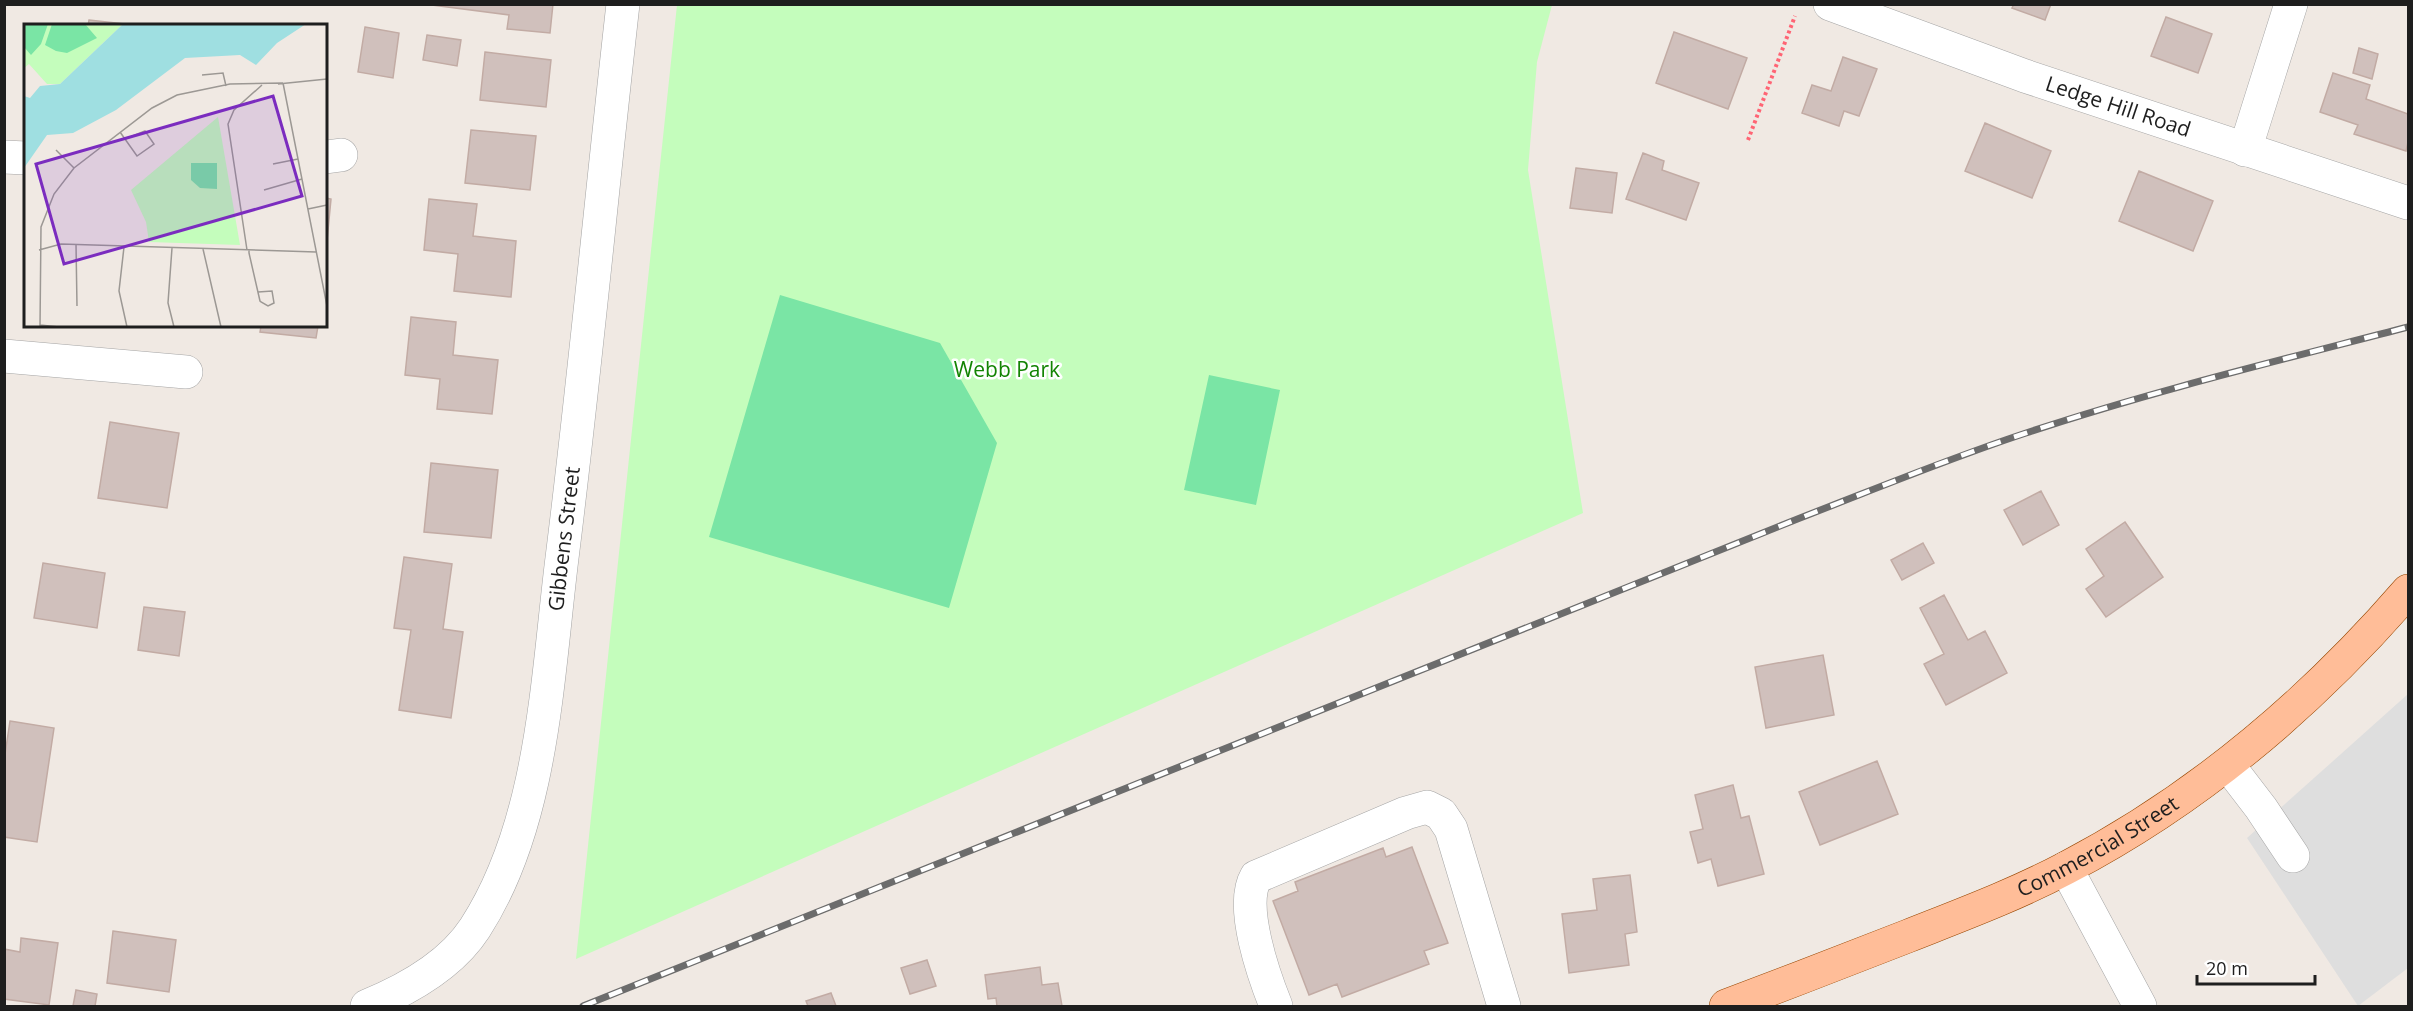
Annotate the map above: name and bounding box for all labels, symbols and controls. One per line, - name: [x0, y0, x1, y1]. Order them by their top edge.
- inset map: [24, 24, 327, 327]
- street label: Ledge Hill Road: [2042, 69, 2195, 143]
- park label: Webb Park: [954, 355, 1060, 383]
- street label: Gibbens Street: [541, 465, 586, 612]
- street label: Commercial Street: [2012, 789, 2183, 903]
- scale bar: [2197, 948, 2316, 986]
- text: 20 m: [2206, 956, 2248, 980]

